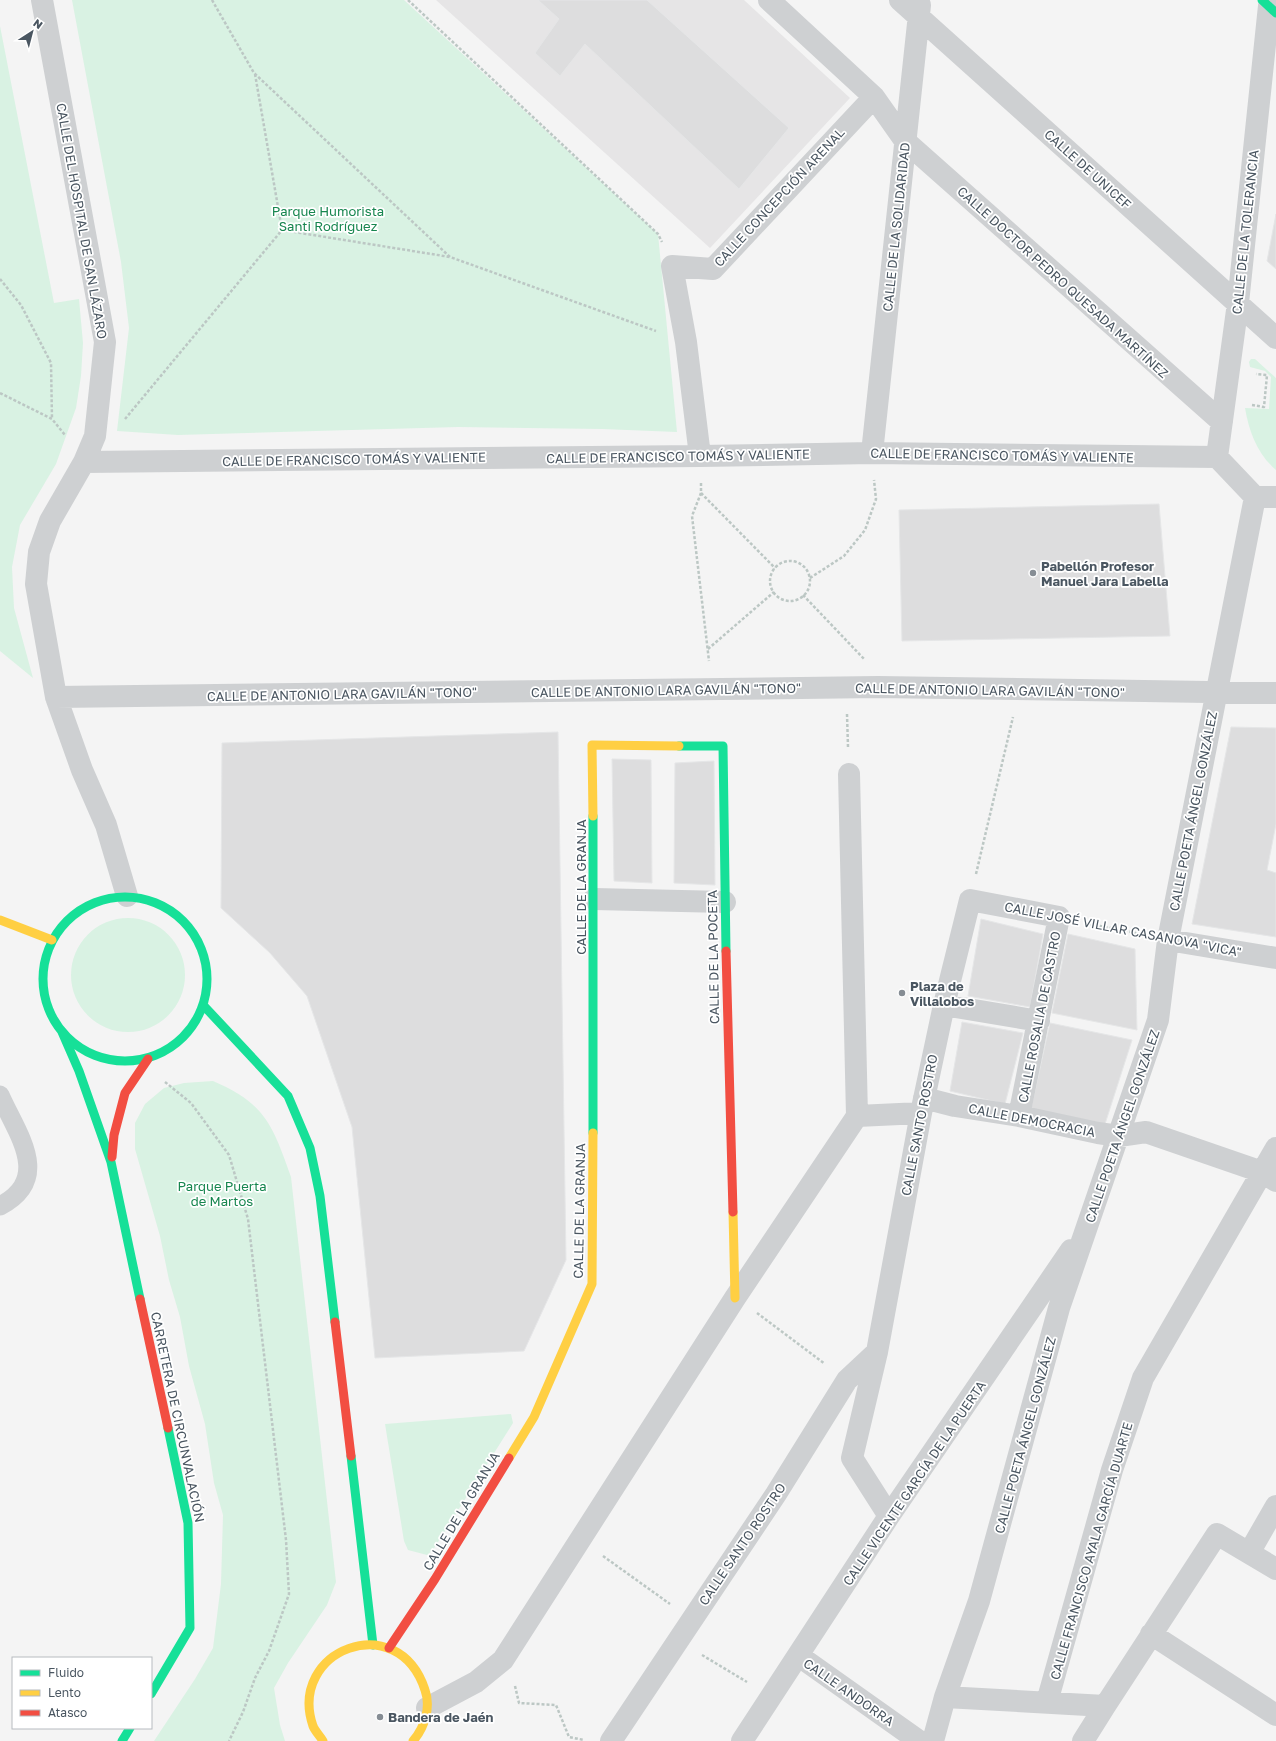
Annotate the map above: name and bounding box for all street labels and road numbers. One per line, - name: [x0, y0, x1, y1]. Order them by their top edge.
- street label: CALLE DEL HOSPITAL DE SAN LÁZARO: [53, 102, 111, 340]
- street label: CALLE CONCEPCIÓN ARENAL: [710, 124, 848, 270]
- street label: CALLE DE UNICEF: [1041, 126, 1135, 212]
- street label: CALLE DE LA SOLIDARIDAD: [879, 142, 913, 312]
- street label: CALLE DE LA TOLERANCIA: [1228, 149, 1262, 315]
- street label: CALLE DOCTOR PEDRO QUESADA MARTÍNEZ: [954, 183, 1172, 381]
- street label: CALLE DE FRANCISCO TOMÁS Y VALIENTE: [870, 445, 1134, 465]
- street label: CALLE DE FRANCISCO TOMÁS Y VALIENTE: [546, 446, 810, 466]
- street label: CALLE DE FRANCISCO TOMÁS Y VALIENTE: [222, 449, 486, 469]
- street label: CALLE DE ANTONIO LARA GAVILÁN "TONO": [531, 680, 801, 700]
- street label: CALLE DE ANTONIO LARA GAVILÁN "TONO": [855, 680, 1125, 700]
- street label: CALLE DE ANTONIO LARA GAVILÁN "TONO": [207, 684, 477, 704]
- street label: CALLE POETA ÁNGEL GONZÁLEZ: [1166, 710, 1220, 912]
- street label: CALLE DE LA GRANJA: [573, 819, 589, 955]
- street label: CALLE DE LA POCETA: [704, 890, 722, 1024]
- street label: CALLE JOSÉ VILLAR CASANOVA "VICA": [1003, 898, 1243, 960]
- street label: CALLE ROSALIA DE CASTRO: [1015, 930, 1063, 1104]
- street label: CALLE POETA ÁNGEL GONZÁLEZ: [1081, 1027, 1163, 1225]
- street label: CALLE SANTO ROSTRO: [897, 1053, 941, 1197]
- street label: CALLE DEMOCRACIA: [967, 1100, 1097, 1140]
- street label: CALLE DE LA GRANJA: [570, 1143, 588, 1279]
- street label: CARRETERA DE CIRCUNVALACIÓN: [148, 1310, 208, 1524]
- street label: CALLE POETA ÁNGEL GONZÁLEZ: [991, 1335, 1059, 1535]
- street label: CALLE VICENTE GARCÍA DE LA PUERTA: [839, 1377, 989, 1589]
- street label: CALLE FRANCISCO AYALA GARCÍA DUARTE: [1046, 1420, 1136, 1682]
- street label: CALLE DE LA GRANJA: [419, 1449, 503, 1573]
- street label: CALLE SANTO ROSTRO: [695, 1480, 789, 1608]
- street label: CALLE ANDORRA: [801, 1655, 898, 1729]

